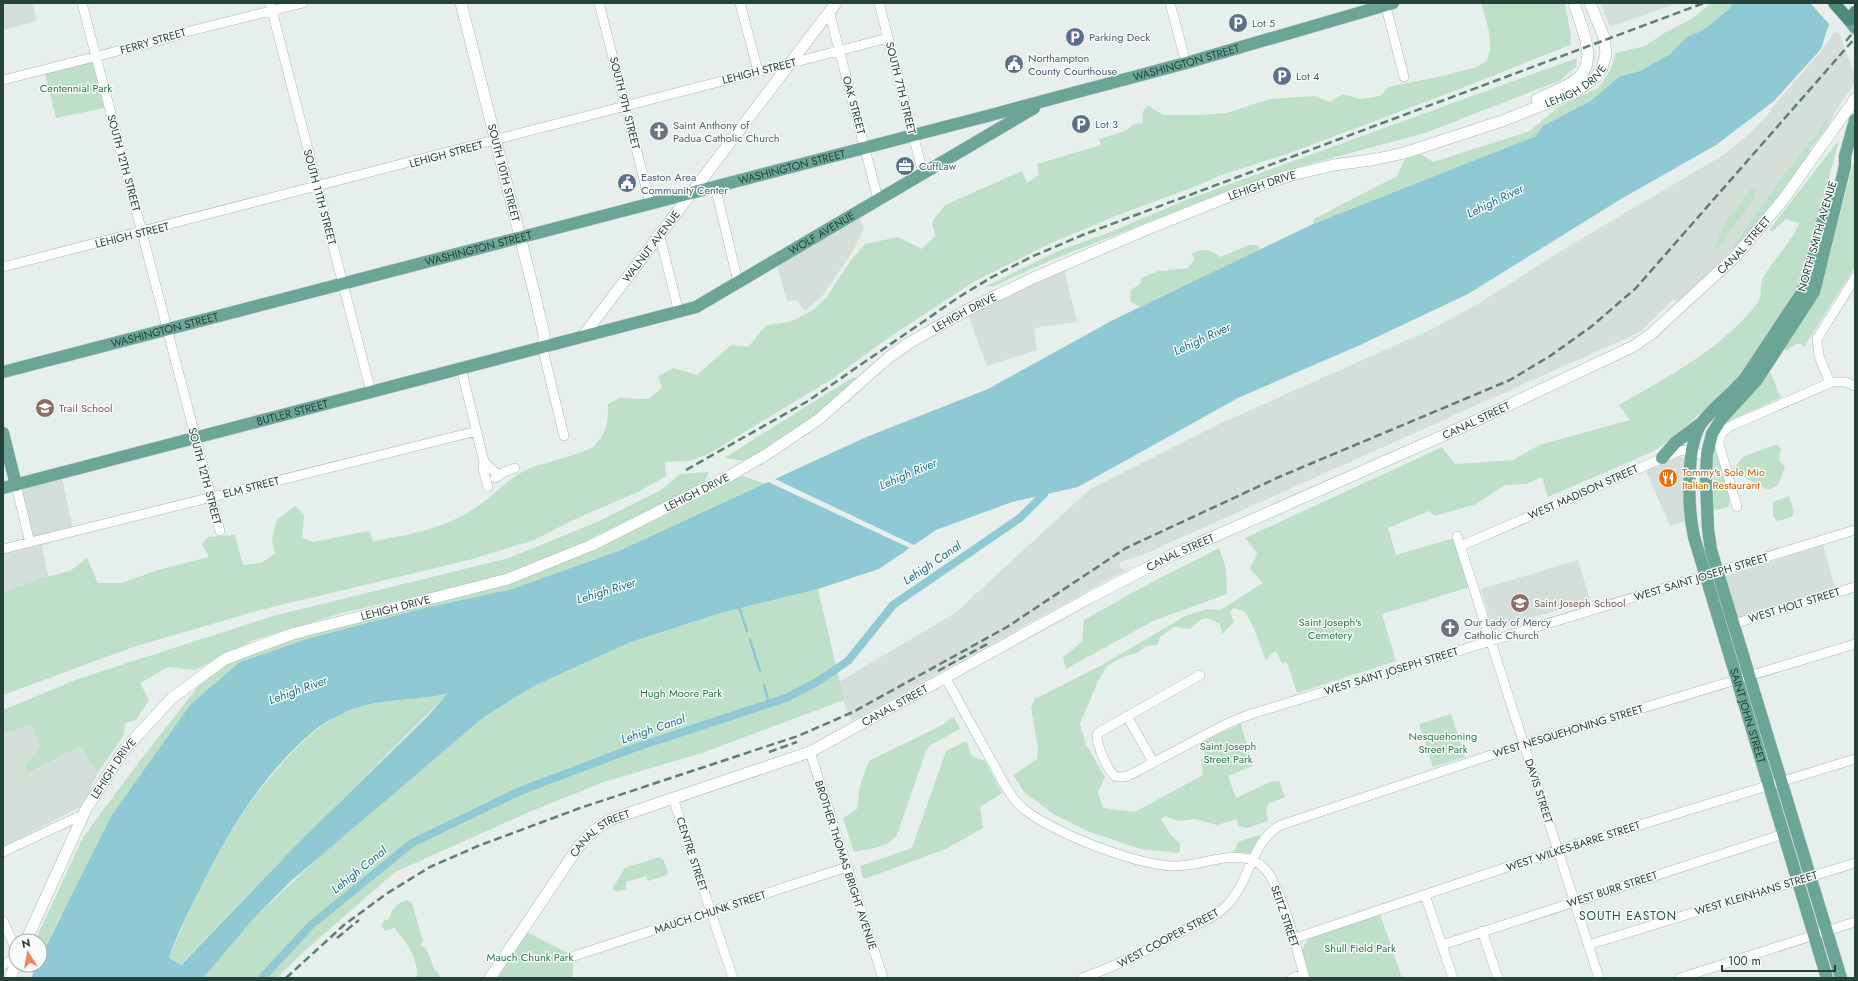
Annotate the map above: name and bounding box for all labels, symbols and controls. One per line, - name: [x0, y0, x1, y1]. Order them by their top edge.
- parking icon: Lot 5: [1227, 12, 1249, 34]
- place label: Lot 5: [1252, 15, 1275, 31]
- street label: FERRY STREET: [118, 24, 188, 58]
- parking icon: Parking Deck: [1064, 26, 1086, 48]
- place label: Parking Deck: [1089, 29, 1150, 45]
- street label: SOUTH 7TH STREET: [882, 40, 920, 136]
- street label: WASHINGTON STREET: [1131, 40, 1241, 85]
- place label: Northampton County Courthouse: [1028, 50, 1118, 79]
- public building icon: Northampton County Courthouse: [1003, 53, 1025, 75]
- street label: LEHIGH STREET: [720, 54, 798, 88]
- street label: SOUTH 9TH STREET: [606, 55, 644, 151]
- street label: LEHIGH DRIVE: [1542, 62, 1610, 111]
- parking icon: Lot 4: [1271, 65, 1293, 87]
- place label: Lot 4: [1296, 68, 1320, 84]
- street label: OAK STREET: [839, 74, 869, 136]
- park label: Centennial Park: [40, 80, 112, 96]
- street label: SOUTH 12TH STREET: [103, 113, 145, 213]
- parking icon: Lot 3: [1070, 113, 1092, 135]
- place label: Lot 3: [1095, 116, 1118, 132]
- place label: Saint Anthony of Padua Catholic Church: [673, 117, 780, 146]
- church icon: Saint Anthony of Padua Catholic Church: [648, 120, 670, 142]
- street label: SOUTH 10TH STREET: [484, 122, 524, 223]
- street label: LEHIGH STREET: [407, 136, 485, 172]
- street label: WASHINGTON STREET: [736, 145, 847, 188]
- street label: SOUTH 11TH STREET: [300, 147, 340, 247]
- office icon: CuffLaw: [894, 155, 916, 177]
- place label: CuffLaw: [919, 158, 957, 174]
- street label: LEHIGH DRIVE: [1226, 166, 1298, 204]
- place label: Easton Area Community Center: [641, 169, 728, 198]
- public building icon: Easton Area Community Center: [616, 172, 638, 194]
- water label: Lehigh River: [1464, 179, 1527, 223]
- street label: NORTH SMITH AVENUE: [1794, 179, 1840, 293]
- street label: WALNUT AVENUE: [618, 207, 684, 286]
- street label: WOLF AVENUE: [786, 207, 858, 259]
- street label: CANAL STREET: [1713, 213, 1774, 278]
- street label: LEHIGH STREET: [93, 218, 171, 252]
- street label: WASHINGTON STREET: [423, 227, 533, 270]
- street label: LEHIGH DRIVE: [929, 289, 999, 336]
- street label: WASHINGTON STREET: [109, 308, 220, 352]
- water label: Lehigh River: [1170, 317, 1234, 360]
- street label: BUTLER STREET: [255, 395, 330, 429]
- school or university icon: Trail School: [34, 397, 56, 419]
- street label: CANAL STREET: [1440, 398, 1513, 443]
- place label: Trail School: [59, 400, 113, 416]
- street label: SOUTH 12TH STREET: [184, 426, 226, 526]
- water label: Lehigh River: [876, 453, 941, 494]
- street label: WEST MADISON STREET: [1525, 461, 1641, 523]
- place label: Tommy's Sole Mio Italian Restaurant: [1682, 464, 1765, 493]
- restaurant icon: Tommy's Sole Mio Italian Restaurant: [1657, 467, 1679, 489]
- street label: LEHIGH DRIVE: [661, 469, 732, 515]
- street label: ELM STREET: [221, 472, 281, 502]
- street label: CANAL STREET: [1143, 530, 1217, 575]
- water label: Lehigh Canal: [899, 536, 966, 589]
- street label: WEST SAINT JOSEPH STREET: [1632, 549, 1770, 605]
- water label: Lehigh River: [574, 573, 639, 609]
- street label: WEST HOLT STREET: [1746, 583, 1842, 627]
- street label: LEHIGH DRIVE: [359, 591, 432, 624]
- school or university icon: Saint Joseph School: [1509, 592, 1531, 614]
- place label: Saint Joseph School: [1534, 595, 1626, 611]
- park label: Saint Joseph's Cemetery: [1299, 614, 1362, 643]
- place label: Our Lady of Mercy Catholic Church: [1464, 614, 1551, 643]
- church icon: Our Lady of Mercy Catholic Church: [1439, 617, 1461, 639]
- street label: WEST SAINT JOSEPH STREET: [1322, 643, 1460, 699]
- street label: SAINT JOHN STREET: [1726, 666, 1770, 765]
- water label: Lehigh River: [266, 671, 331, 709]
- street label: CANAL STREET: [859, 681, 931, 730]
- park label: Hugh Moore Park: [640, 685, 722, 701]
- street label: WEST NESQUEHONING STREET: [1491, 701, 1645, 761]
- water label: Lehigh Canal: [618, 709, 689, 748]
- park label: Nesquehoning Street Park: [1409, 728, 1477, 757]
- street label: LEHIGH DRIVE: [87, 734, 140, 802]
- park label: Saint Joseph Street Park: [1200, 738, 1256, 767]
- street label: DAVIS STREET: [1521, 757, 1557, 825]
- street label: BROTHER THOMAS BRIGHT AVENUE: [811, 778, 881, 952]
- street label: CANAL STREET: [566, 806, 632, 860]
- street label: CENTRE STREET: [672, 815, 712, 893]
- street label: WEST WILKES-BARRE STREET: [1504, 817, 1642, 875]
- water label: Lehigh Canal: [327, 841, 392, 898]
- street label: WEST BURR STREET: [1565, 867, 1659, 911]
- street label: WEST KLEINHANS STREET: [1693, 867, 1819, 919]
- street label: SEITZ STREET: [1267, 883, 1303, 949]
- street label: MAUCH CHUNK STREET: [652, 886, 768, 938]
- street label: WEST COOPER STREET: [1115, 905, 1221, 971]
- district label: SOUTH EASTON: [1579, 907, 1677, 925]
- north arrow: [8, 933, 48, 973]
- text: N: [20, 934, 32, 952]
- park label: Shull Field Park: [1324, 940, 1396, 956]
- scale bar: [1722, 947, 1835, 973]
- park label: Mauch Chunk Park: [487, 949, 574, 965]
- text: 100 m: [1728, 952, 1761, 970]

